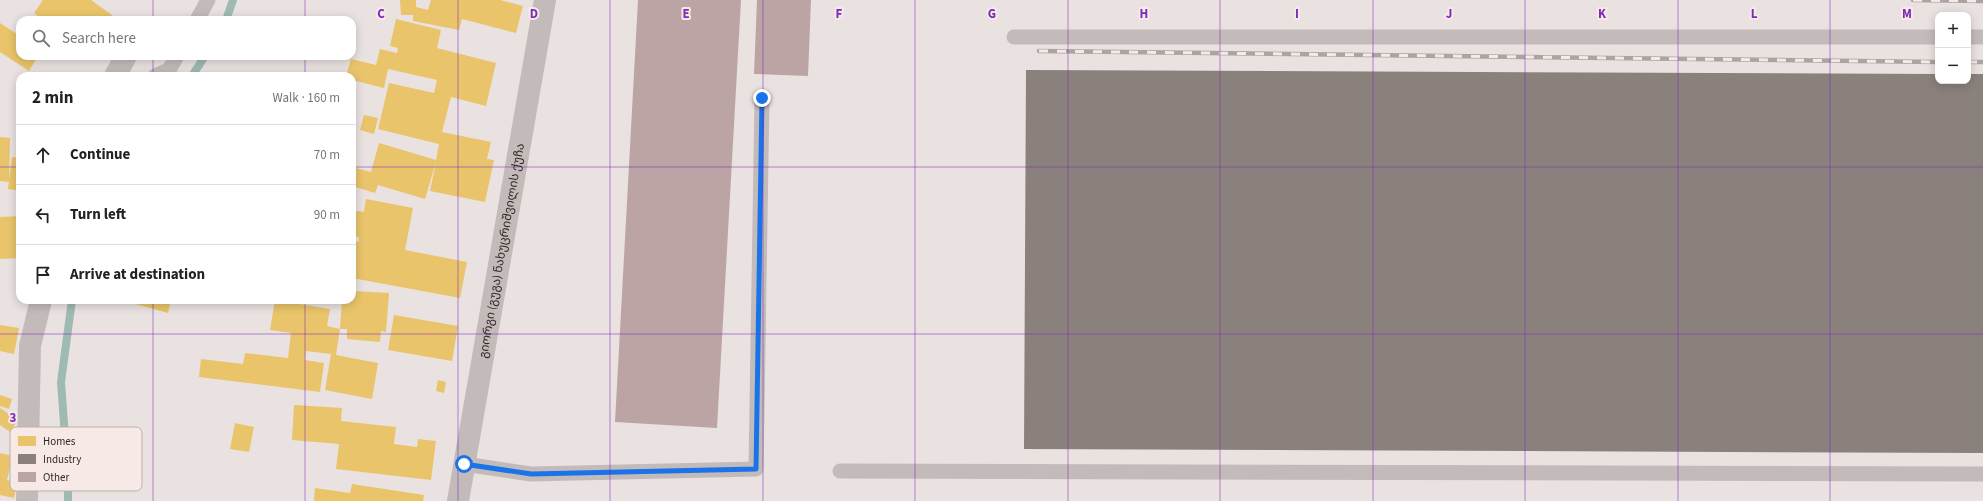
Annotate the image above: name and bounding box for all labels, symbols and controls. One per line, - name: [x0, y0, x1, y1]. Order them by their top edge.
- text: C: [377, 5, 385, 23]
- text: D: [530, 5, 538, 23]
- text: E: [682, 5, 690, 23]
- text: F: [836, 5, 843, 23]
- text: G: [988, 5, 996, 23]
- text: H: [1140, 5, 1148, 23]
- text: I: [1295, 5, 1299, 23]
- text: J: [1446, 5, 1452, 23]
- text: K: [1598, 5, 1607, 23]
- text: L: [1751, 5, 1758, 23]
- text: M: [1902, 5, 1912, 23]
- map controls: [1935, 12, 1971, 84]
- button: +: [1935, 12, 1971, 48]
- search box: [16, 16, 356, 60]
- icon: search: [30, 27, 52, 49]
- text: Search here: [62, 28, 136, 49]
- button: −: [1935, 48, 1971, 84]
- text: 2 min: [32, 86, 73, 110]
- text: Walk · 160 m: [272, 89, 340, 107]
- route end: [753, 89, 771, 107]
- street label: გიორგი (გუგა) ნახუცრიშვილის ქუჩა: [475, 142, 529, 360]
- icon: ahead: [32, 144, 54, 166]
- text: Continue: [70, 144, 130, 165]
- text: 70 m: [314, 146, 340, 164]
- icon: left: [32, 204, 54, 226]
- text: Turn left: [70, 204, 126, 225]
- text: 90 m: [314, 206, 340, 224]
- icon: arrive: [32, 264, 54, 286]
- text: Arrive at destination: [70, 264, 205, 285]
- text: 3: [10, 409, 17, 427]
- legend: [10, 427, 142, 491]
- text: Homes: [43, 434, 76, 449]
- text: Industry: [43, 452, 81, 467]
- route start: [455, 455, 473, 473]
- text: Other: [43, 470, 69, 485]

